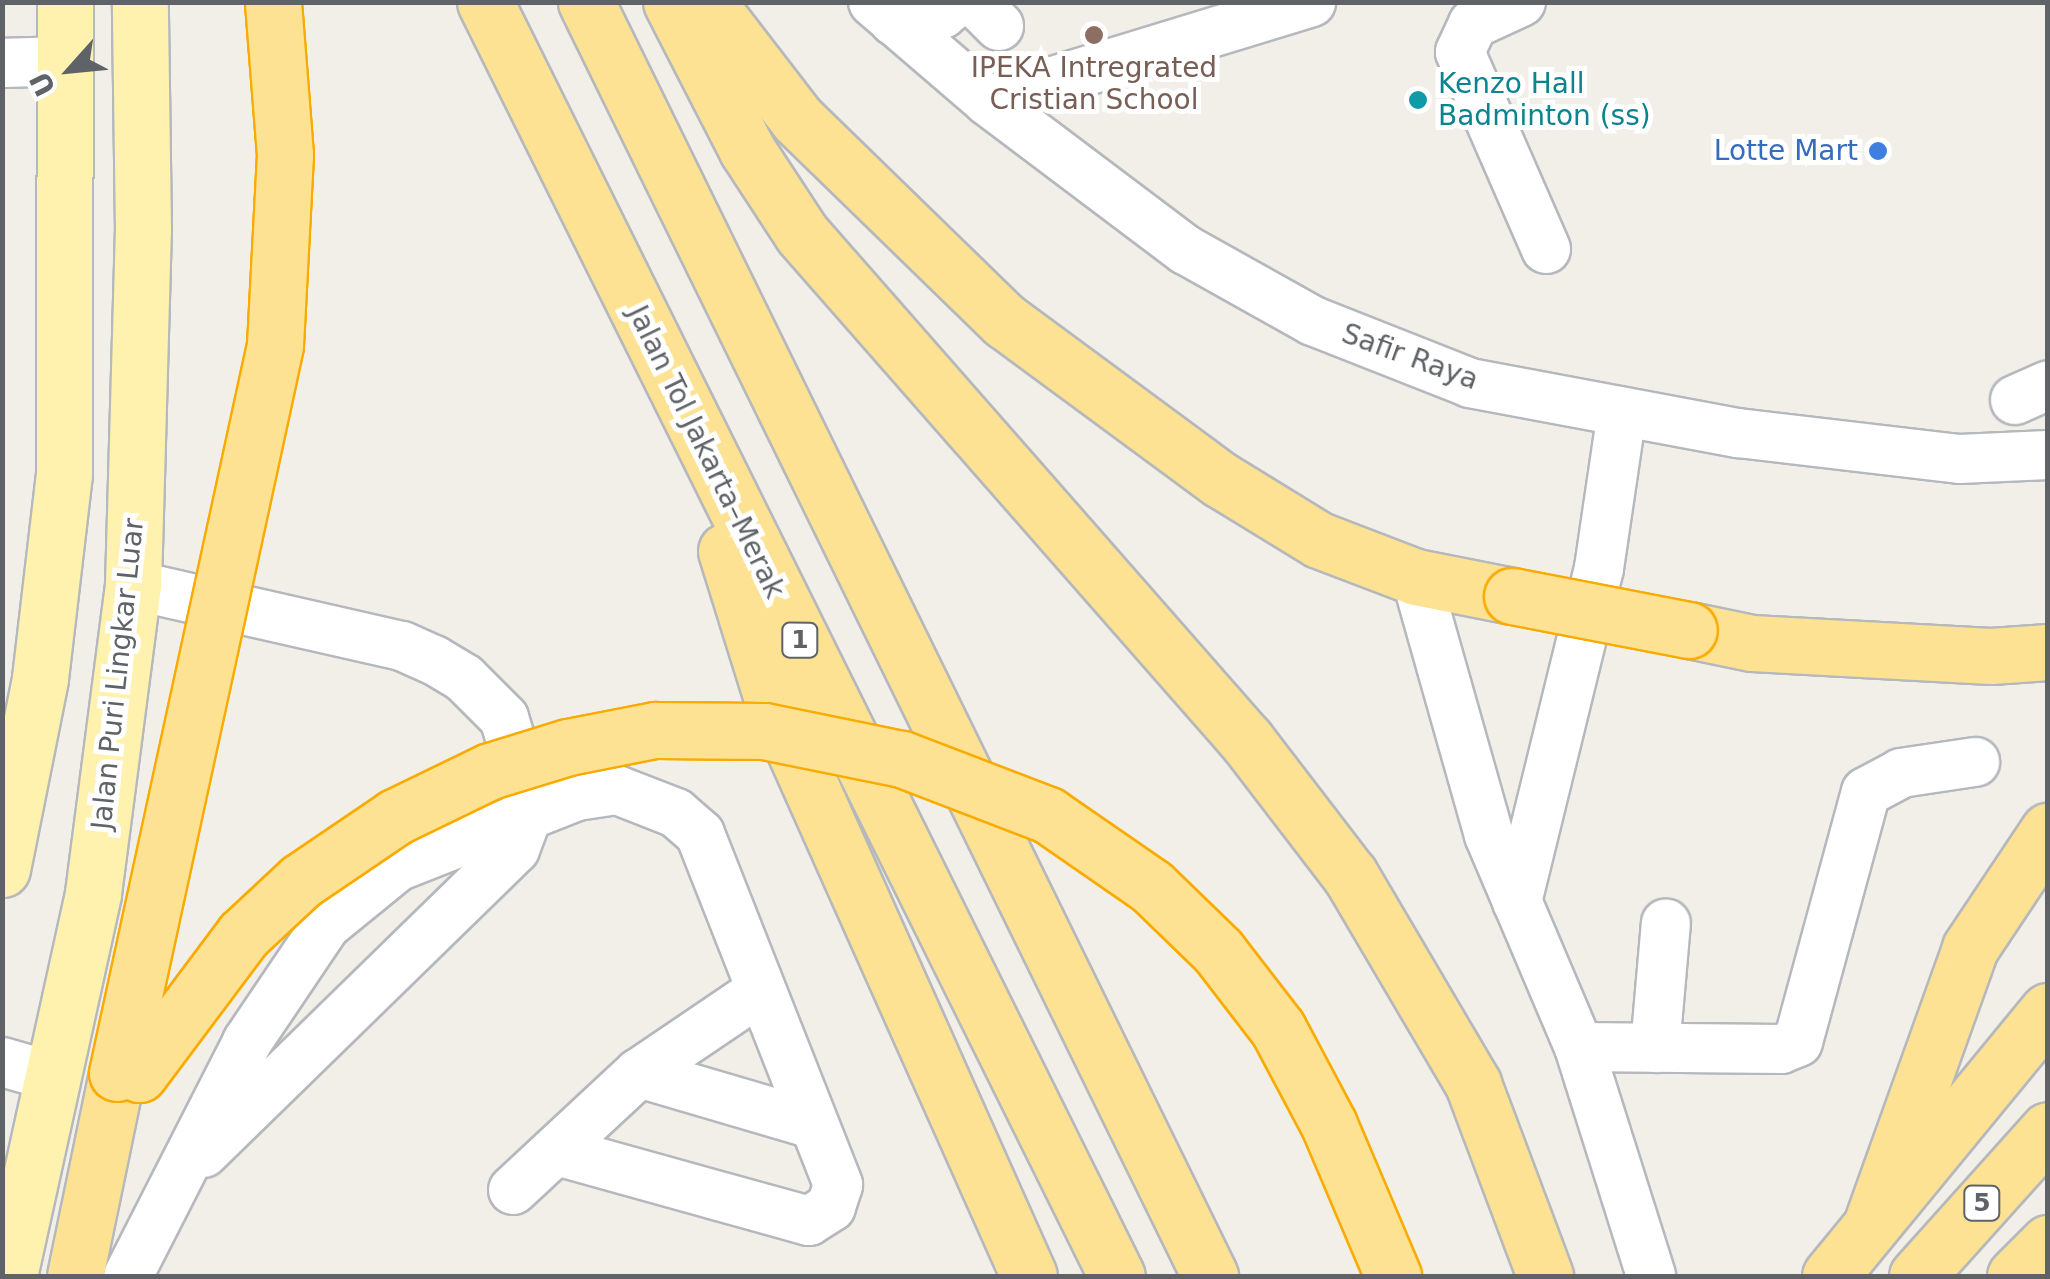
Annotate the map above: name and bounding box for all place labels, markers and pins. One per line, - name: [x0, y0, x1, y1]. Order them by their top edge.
- marker: IPEKA Intregrated Cristian School: [1083, 24, 1105, 46]
- place label: IPEKA Intregrated Cristian School: [971, 51, 1217, 117]
- place label: Kenzo Hall Badminton (ss): [1438, 67, 1651, 133]
- marker: Kenzo Hall Badminton (ss): [1407, 89, 1429, 111]
- place label: Lotte Mart: [1714, 134, 1858, 168]
- marker: Lotte Mart: [1867, 140, 1889, 162]

